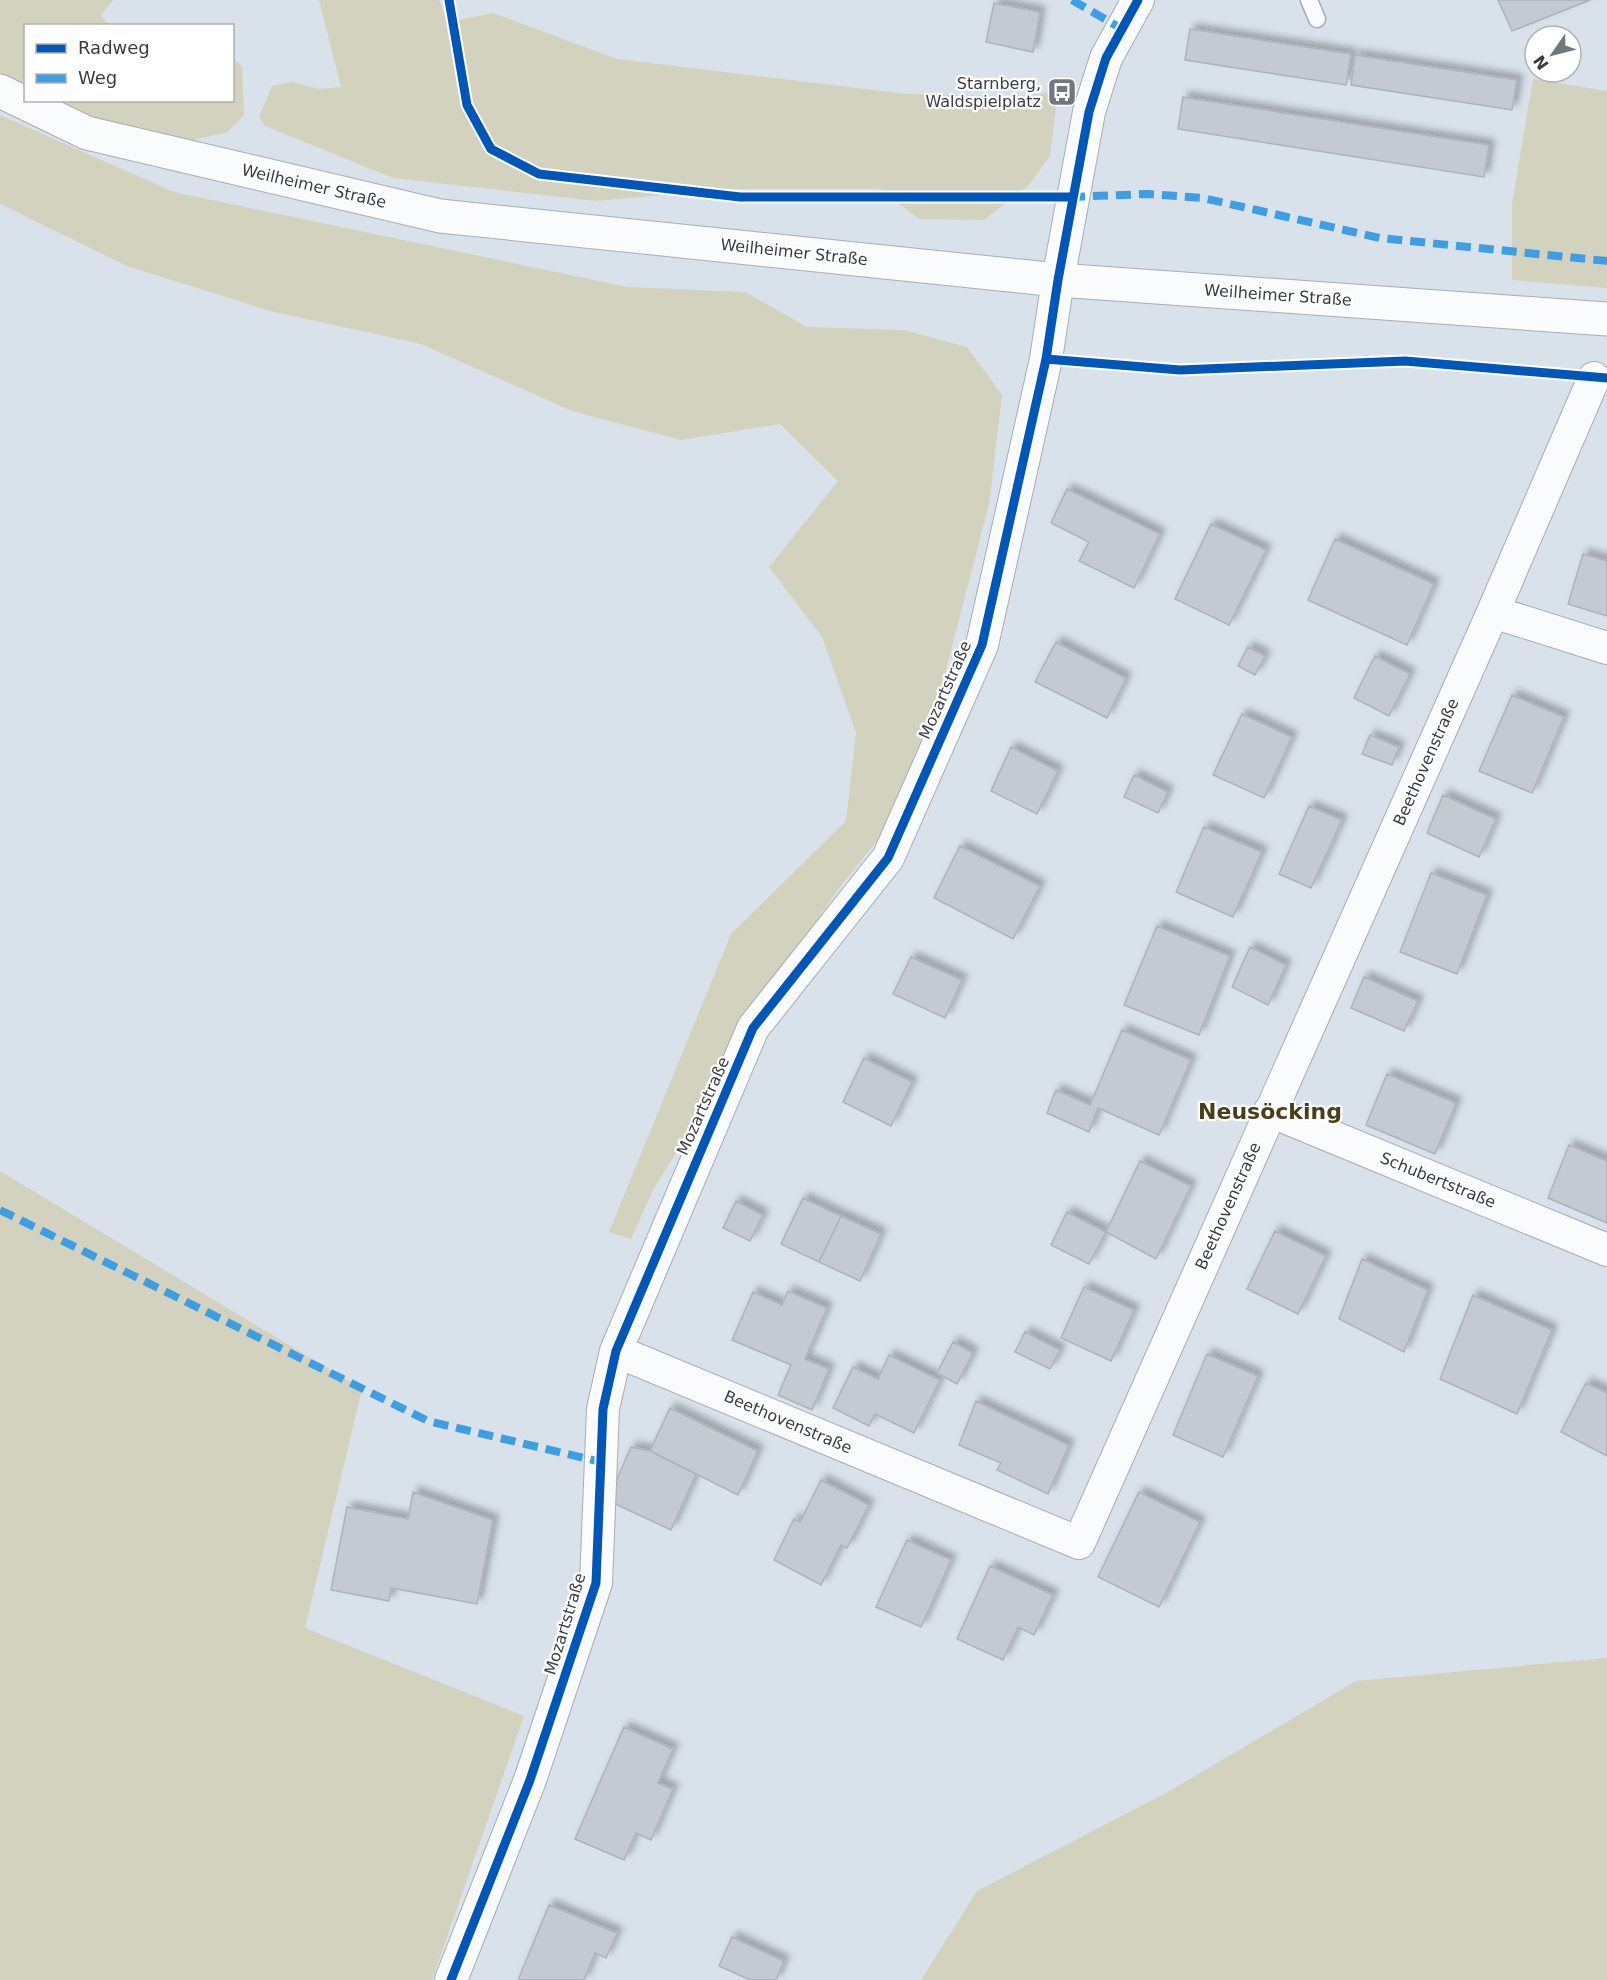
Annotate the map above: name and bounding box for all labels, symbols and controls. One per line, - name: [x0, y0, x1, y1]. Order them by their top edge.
- legend: [24, 24, 234, 102]
- north arrow: [1523, 24, 1583, 84]
- text: Radweg: [78, 37, 150, 58]
- text: N: [1530, 51, 1553, 73]
- text: Weg: [78, 67, 117, 88]
- place label: Starnberg, Waldspielplatz: [925, 74, 1041, 111]
- bus stop icon: Starnberg, Waldspielplatz: [1046, 76, 1078, 108]
- street label: Weilheimer Straße: [240, 160, 388, 212]
- street label: Weilheimer Straße: [719, 235, 869, 269]
- street label: Weilheimer Straße: [1204, 280, 1352, 310]
- street label: Mozartstraße: [915, 638, 975, 742]
- street label: Beethovenstraße: [1389, 695, 1463, 829]
- street label: Mozartstraße: [673, 1054, 733, 1158]
- district label: Neusöcking: [1198, 1099, 1342, 1124]
- street label: Beethovenstraße: [1191, 1139, 1265, 1273]
- street label: Schubertstraße: [1377, 1148, 1499, 1212]
- street label: Beethovenstraße: [721, 1386, 855, 1458]
- street label: Mozartstraße: [540, 1571, 590, 1677]

